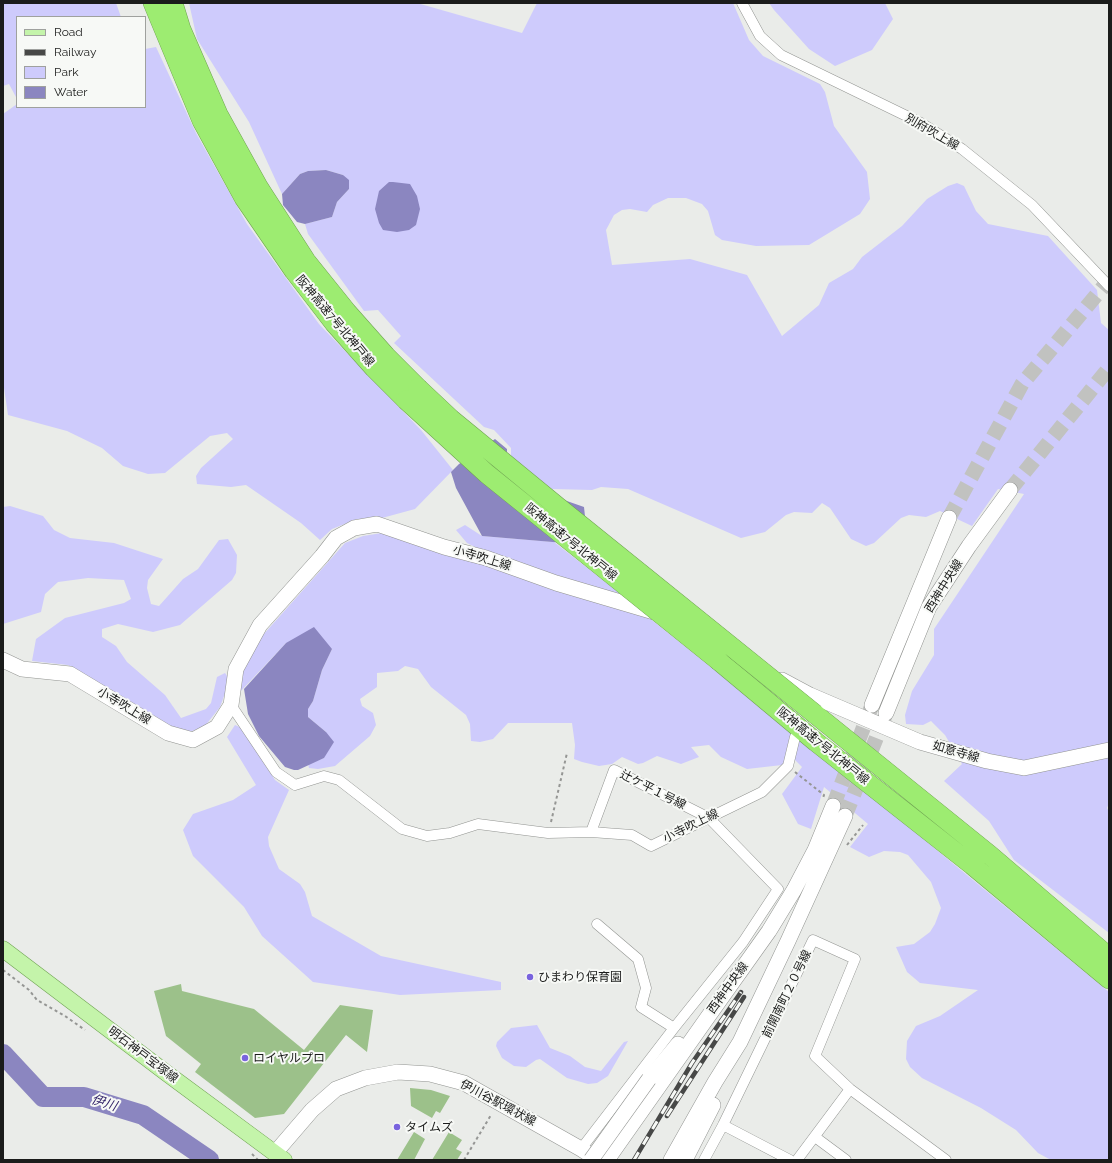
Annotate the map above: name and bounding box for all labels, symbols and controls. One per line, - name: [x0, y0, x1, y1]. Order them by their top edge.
- legend: [16, 16, 146, 108]
- text: Road: [54, 25, 83, 39]
- text: Railway: [54, 45, 96, 59]
- text: Park: [54, 65, 79, 79]
- text: Water: [54, 85, 88, 99]
- street label: 別府吹上線: [902, 111, 962, 153]
- street label: 阪神高速7号北神戸線: [293, 273, 377, 369]
- street label: 阪神高速7号北神戸線: [522, 500, 620, 584]
- street label: 小寺吹上線: [451, 542, 513, 574]
- street label: 西神中央線: [922, 557, 966, 615]
- street label: 小寺吹上線: [95, 684, 153, 728]
- street label: 阪神高速7号北神戸線: [774, 704, 872, 788]
- street label: 如意寺線: [931, 738, 981, 766]
- street label: 辻ケ平１号線: [618, 767, 688, 813]
- street label: 小寺吹上線: [661, 806, 721, 846]
- street label: 前開南町２０号線: [759, 948, 815, 1040]
- street label: 西神中央線: [705, 959, 751, 1017]
- place label: ひまわり保育園: [538, 970, 622, 984]
- marker: ひまわり保育園: [525, 972, 535, 982]
- street label: 明石神戸宝塚線: [105, 1024, 181, 1086]
- place label: ロイヤルプロ: [253, 1051, 325, 1065]
- marker: ロイヤルプロ: [240, 1053, 250, 1063]
- street label: 伊川谷駅環状線: [458, 1077, 538, 1129]
- water label: 伊川: [89, 1092, 119, 1114]
- place label: タイムズ: [405, 1120, 453, 1134]
- marker: タイムズ: [392, 1122, 402, 1132]

